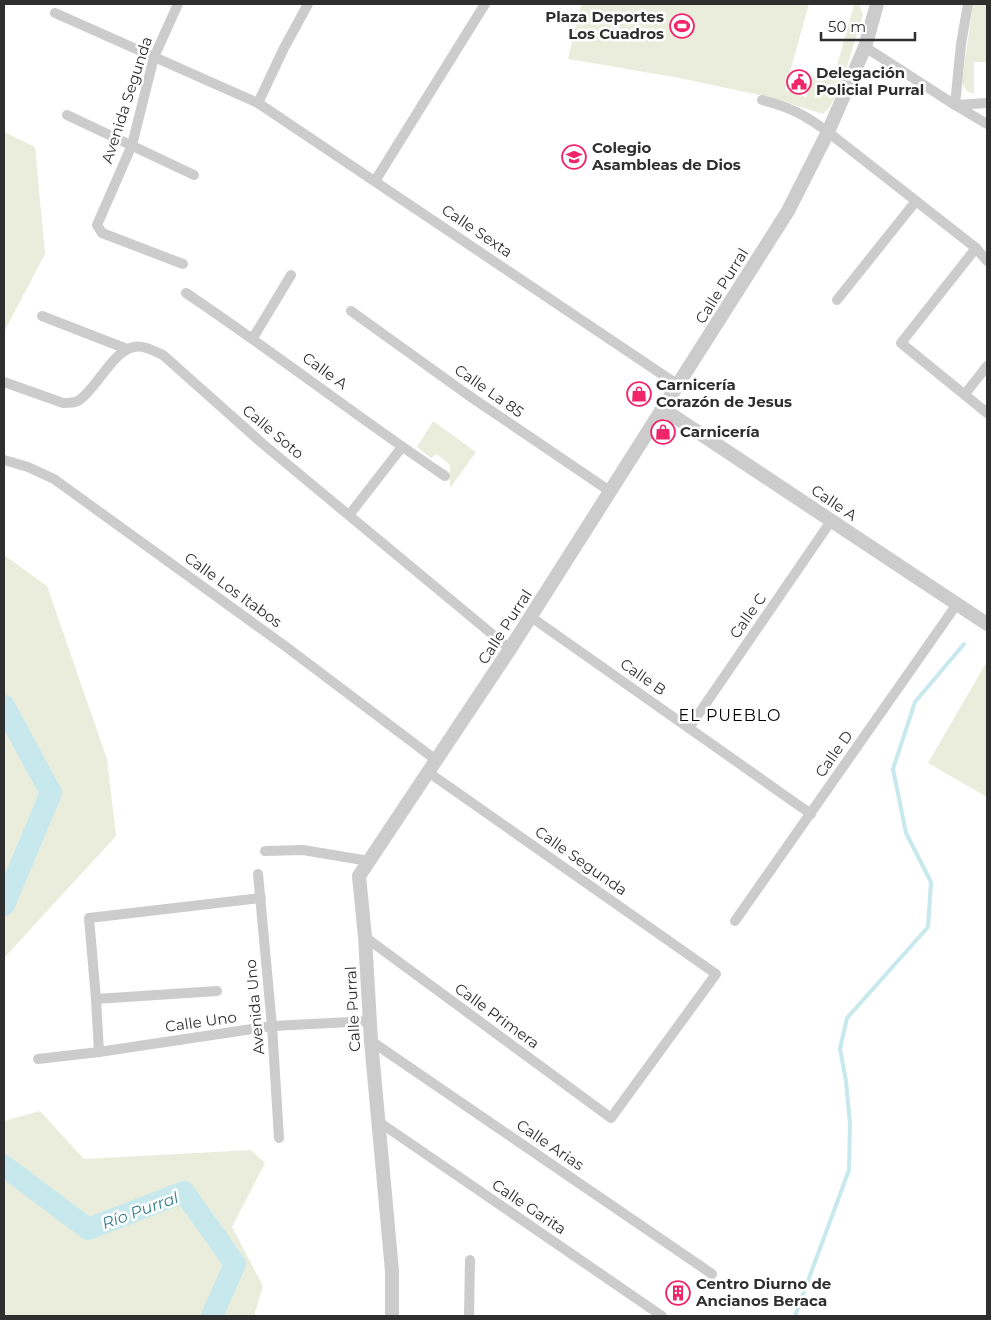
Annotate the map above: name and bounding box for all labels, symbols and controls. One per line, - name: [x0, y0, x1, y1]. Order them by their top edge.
- place label: Plaza Deportes Los Cuadros: [545, 7, 664, 43]
- scale bar: [821, 10, 915, 42]
- sports icon: Plaza Deportes Los Cuadros: [669, 13, 695, 39]
- text: 50 m: [828, 17, 866, 36]
- street label: Avenida Segunda: [97, 34, 156, 166]
- place label: Delegación Policial Purral: [816, 63, 924, 99]
- public building icon: Delegación Policial Purral: [786, 69, 812, 95]
- place label: Colegio Asambleas de Dios: [591, 138, 741, 174]
- school or university icon: Colegio Asambleas de Dios: [561, 144, 587, 170]
- street label: Calle Sexta: [438, 200, 516, 261]
- street label: Calle Purral: [691, 244, 752, 327]
- street label: Calle A: [299, 348, 352, 393]
- street label: Calle La 85: [451, 360, 528, 421]
- place label: Carnicería Corazón de Jesus: [656, 375, 792, 411]
- shop icon: Carnicería Corazón de Jesus: [626, 381, 652, 407]
- street label: Calle Soto: [239, 400, 308, 463]
- shop icon: Carnicería: [650, 419, 676, 445]
- place label: Carnicería: [680, 422, 760, 441]
- street label: Calle A: [808, 480, 861, 525]
- street label: Calle Los Itabos: [181, 548, 286, 631]
- street label: Calle Purral: [473, 586, 536, 668]
- street label: Calle C: [725, 589, 770, 642]
- street label: Calle B: [617, 654, 670, 699]
- district label: EL PUEBLO: [679, 706, 781, 725]
- street label: Calle D: [811, 727, 857, 781]
- street label: Calle Segunda: [532, 822, 631, 899]
- street label: Avenida Uno: [241, 958, 268, 1056]
- street label: Calle Purral: [341, 966, 364, 1052]
- street label: Calle Primera: [451, 979, 543, 1053]
- street label: Calle Uno: [164, 1007, 238, 1036]
- street label: Calle Arias: [513, 1115, 588, 1174]
- street label: Calle Garita: [489, 1175, 570, 1238]
- water label: Río Purral: [99, 1188, 182, 1233]
- place label: Centro Diurno de Ancianos Beraca: [695, 1274, 831, 1310]
- building icon: Centro Diurno de Ancianos Beraca: [665, 1280, 691, 1306]

